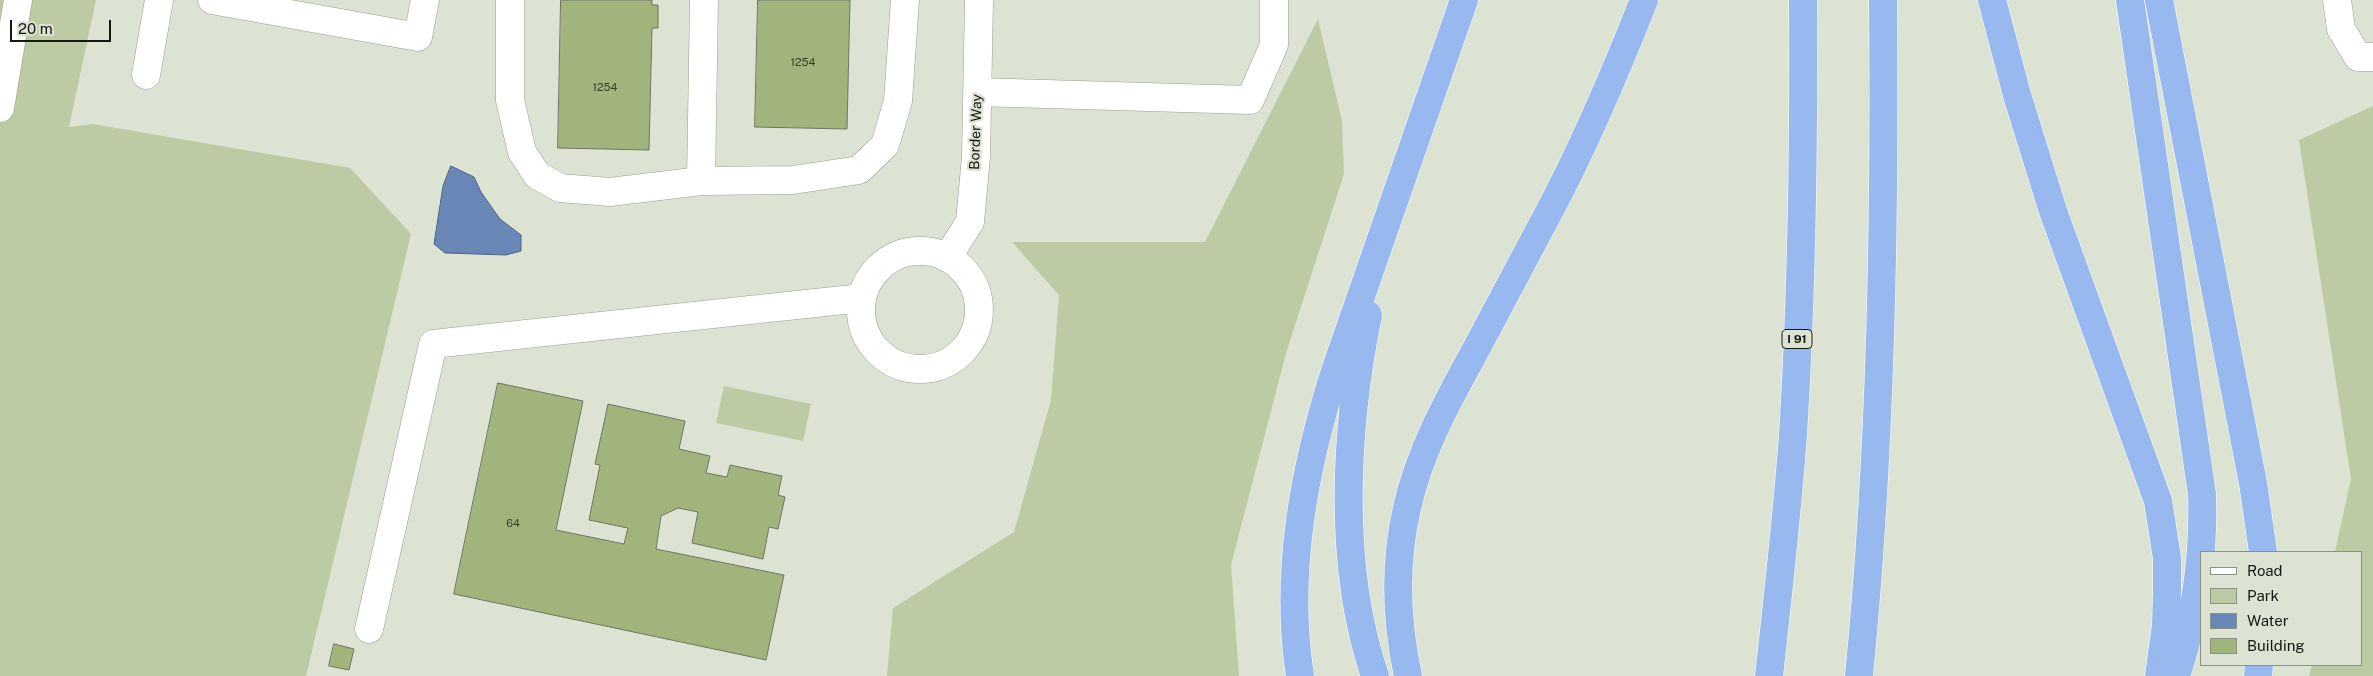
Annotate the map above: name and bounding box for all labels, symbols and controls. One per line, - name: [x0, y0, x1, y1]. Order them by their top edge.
- scale bar: [12, 10, 114, 42]
- text: 20 m: [18, 20, 53, 37]
- house number: 1254: [791, 56, 815, 70]
- house number: 1254: [593, 81, 617, 95]
- street label: Border Way: [966, 94, 986, 170]
- road number: I 91: [1782, 329, 1812, 348]
- house number: 64: [506, 517, 520, 531]
- legend: [2200, 551, 2363, 666]
- text: Road: [2247, 562, 2283, 579]
- text: Park: [2247, 587, 2279, 604]
- text: Water: [2247, 612, 2289, 629]
- text: Building: [2247, 637, 2305, 654]

